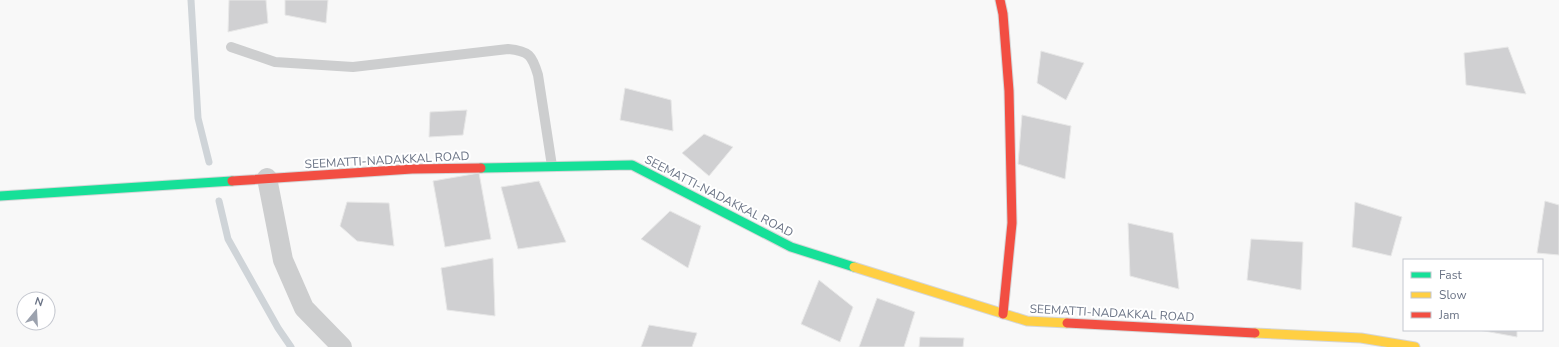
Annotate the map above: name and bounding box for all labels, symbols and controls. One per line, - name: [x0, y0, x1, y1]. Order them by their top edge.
- street label: SEEMATTI-NADAKKAL ROAD: [304, 148, 470, 172]
- street label: SEEMATTI-NADAKKAL ROAD: [642, 151, 796, 241]
- legend: [1403, 259, 1543, 331]
- text: Fast: [1439, 267, 1462, 283]
- text: Slow: [1439, 287, 1467, 303]
- north arrow: [16, 291, 56, 331]
- text: N: [33, 294, 45, 310]
- street label: SEEMATTI-NADAKKAL ROAD: [1029, 301, 1195, 325]
- text: Jam: [1438, 307, 1460, 323]

